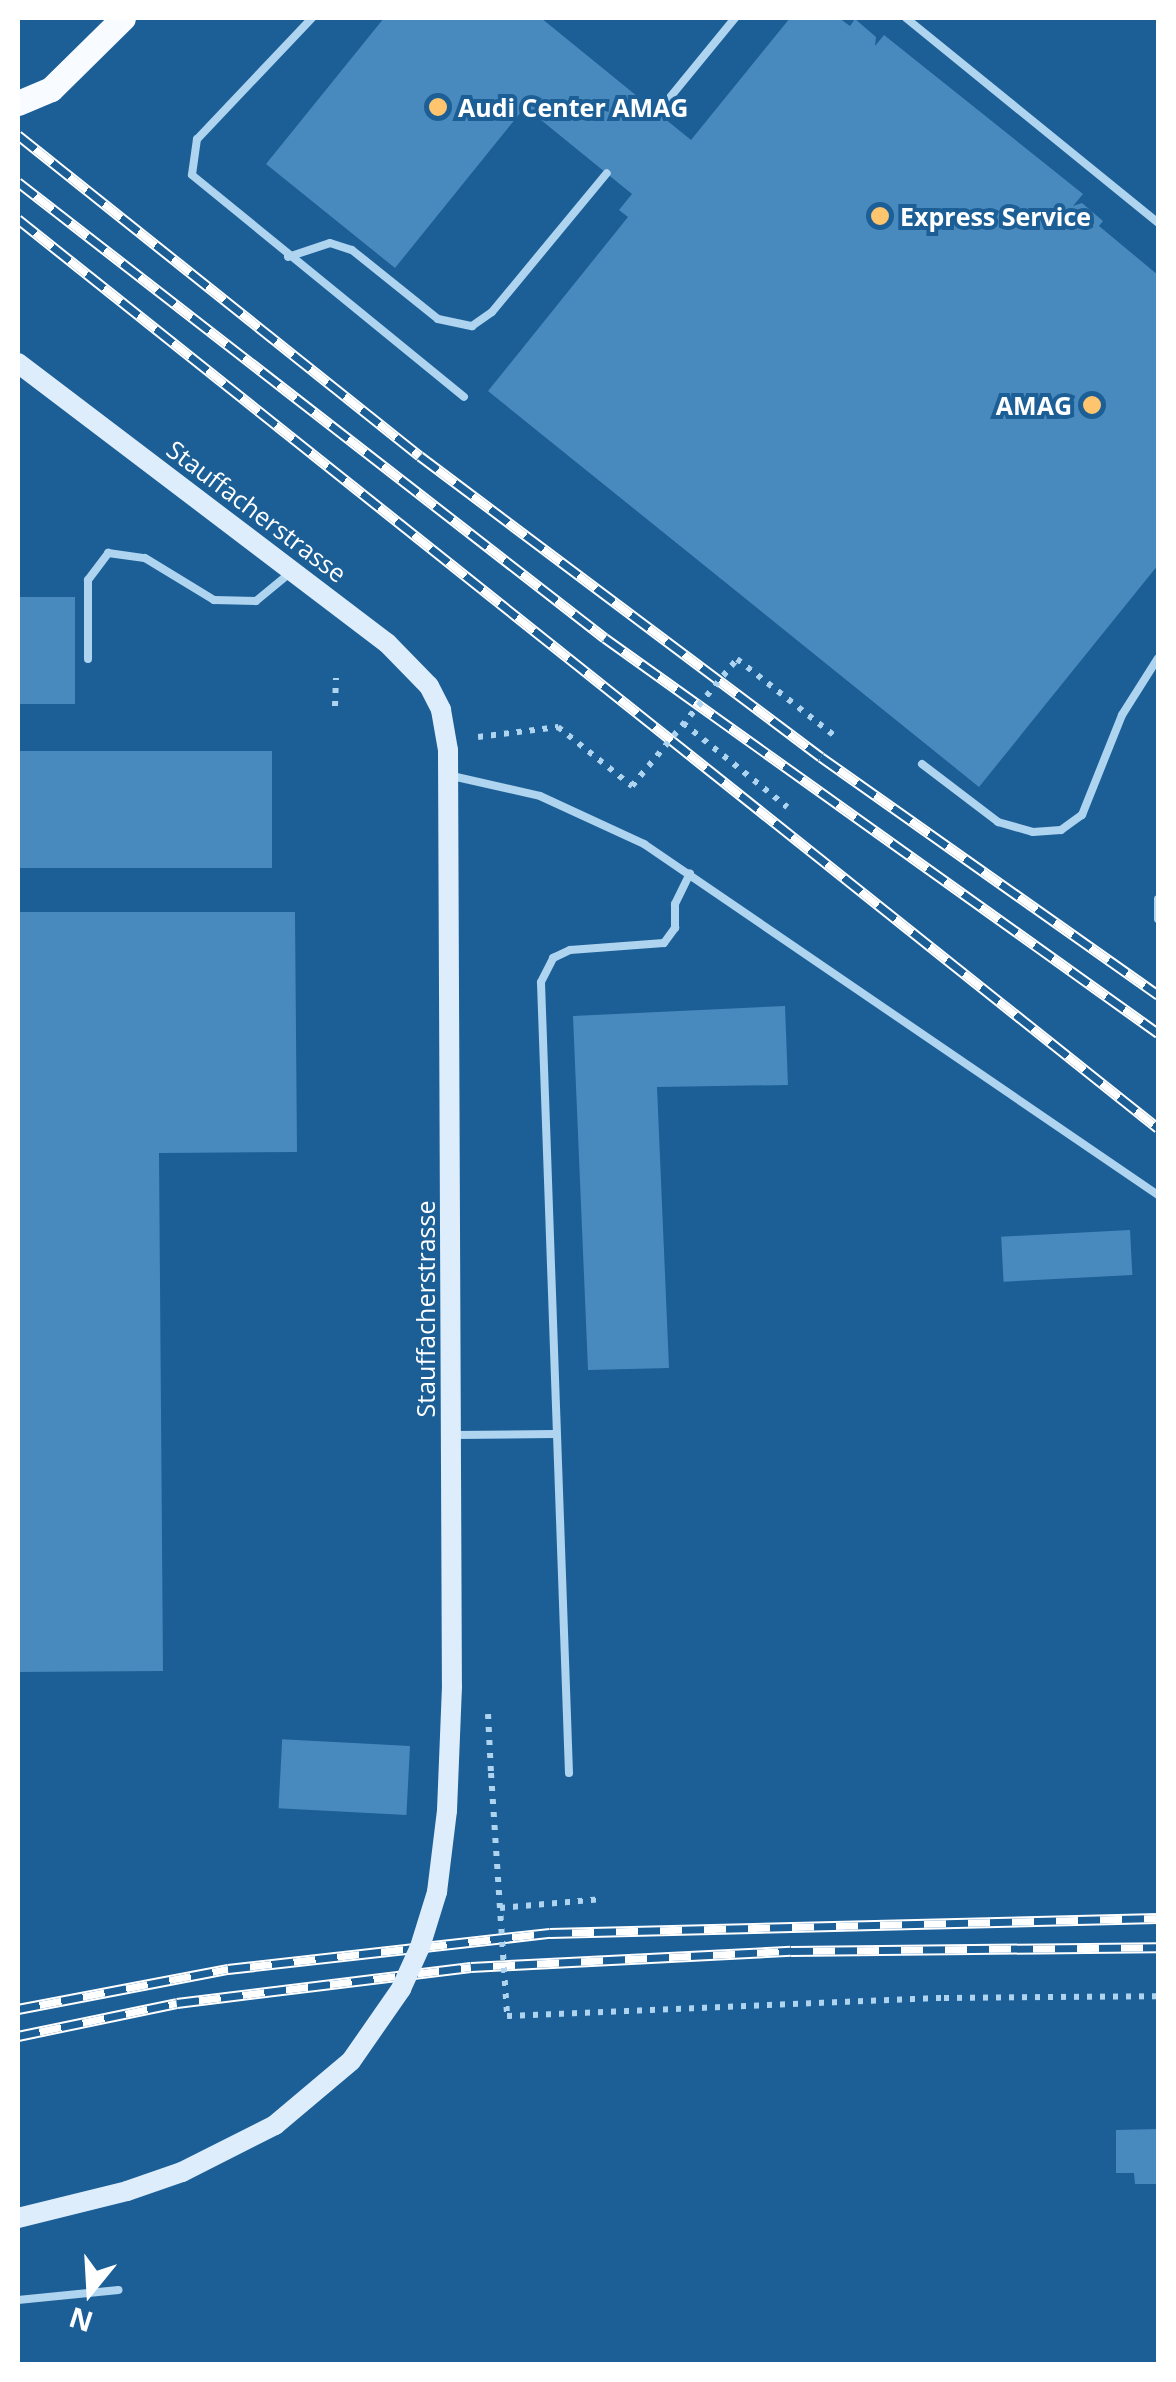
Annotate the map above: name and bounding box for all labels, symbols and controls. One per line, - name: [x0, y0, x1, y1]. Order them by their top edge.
- place label: Audi Center AMAG: [458, 92, 688, 122]
- marker: Audi Center AMAG: [427, 96, 449, 118]
- place label: Express Service: [900, 201, 1091, 231]
- marker: Express Service: [869, 205, 891, 227]
- place label: AMAG: [996, 390, 1072, 420]
- marker: AMAG: [1081, 394, 1103, 416]
- street label: Stauffacherstrasse: [161, 434, 353, 588]
- street label: Stauffacherstrasse: [410, 1201, 440, 1417]
- north arrow: [40, 2242, 140, 2342]
- text: N: [64, 2299, 97, 2342]

